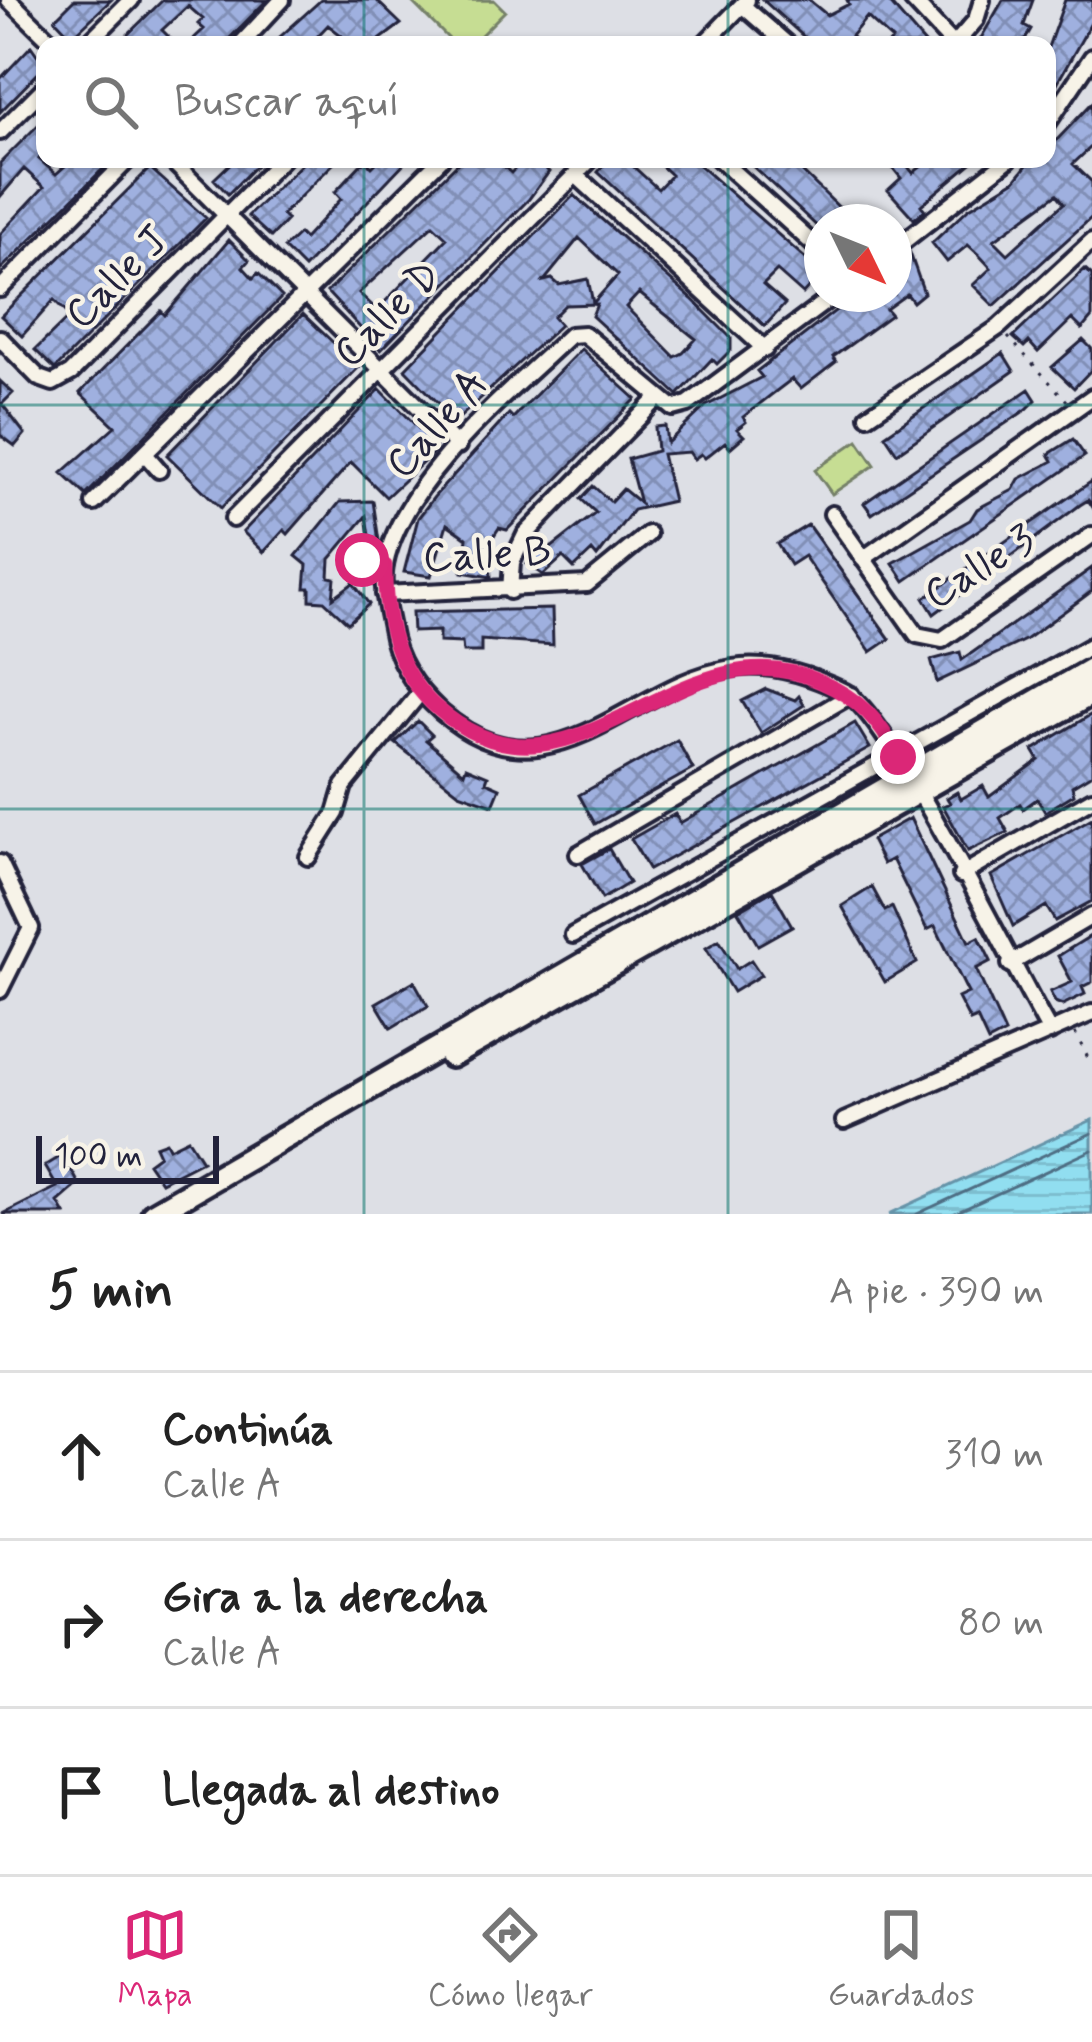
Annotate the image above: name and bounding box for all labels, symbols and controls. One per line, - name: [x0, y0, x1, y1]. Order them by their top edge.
- search box: [36, 36, 1056, 168]
- icon: search: [78, 69, 144, 135]
- text: Buscar aquí: [174, 73, 400, 132]
- north arrow: [804, 204, 912, 312]
- street label: Calle J: [54, 214, 182, 342]
- street label: Calle D: [322, 249, 454, 381]
- street label: Calle A: [374, 359, 502, 491]
- street label: Calle 3: [914, 513, 1046, 623]
- street label: Calle B: [422, 525, 552, 587]
- route start: [335, 533, 389, 587]
- route end: [871, 730, 925, 784]
- scale bar: [36, 1130, 219, 1183]
- text: 100 m: [54, 1135, 143, 1179]
- text: 5 min: [48, 1259, 173, 1325]
- text: A pie · 390 m: [829, 1267, 1044, 1318]
- text: Continúa: [162, 1401, 333, 1460]
- icon: ahead: [48, 1423, 114, 1489]
- text: 310 m: [945, 1430, 1044, 1481]
- text: Calle A: [162, 1460, 282, 1511]
- text: Gira a la derecha: [162, 1569, 488, 1628]
- icon: right: [48, 1591, 114, 1657]
- text: 80 m: [958, 1598, 1044, 1649]
- text: Calle A: [162, 1628, 282, 1679]
- icon: arrive: [48, 1759, 114, 1825]
- text: Llegada al destino: [162, 1762, 499, 1821]
- tab: Mapa: [117, 1902, 193, 2018]
- tab: Cómo llegar: [428, 1902, 593, 2018]
- tab: Guardados: [828, 1902, 975, 2018]

